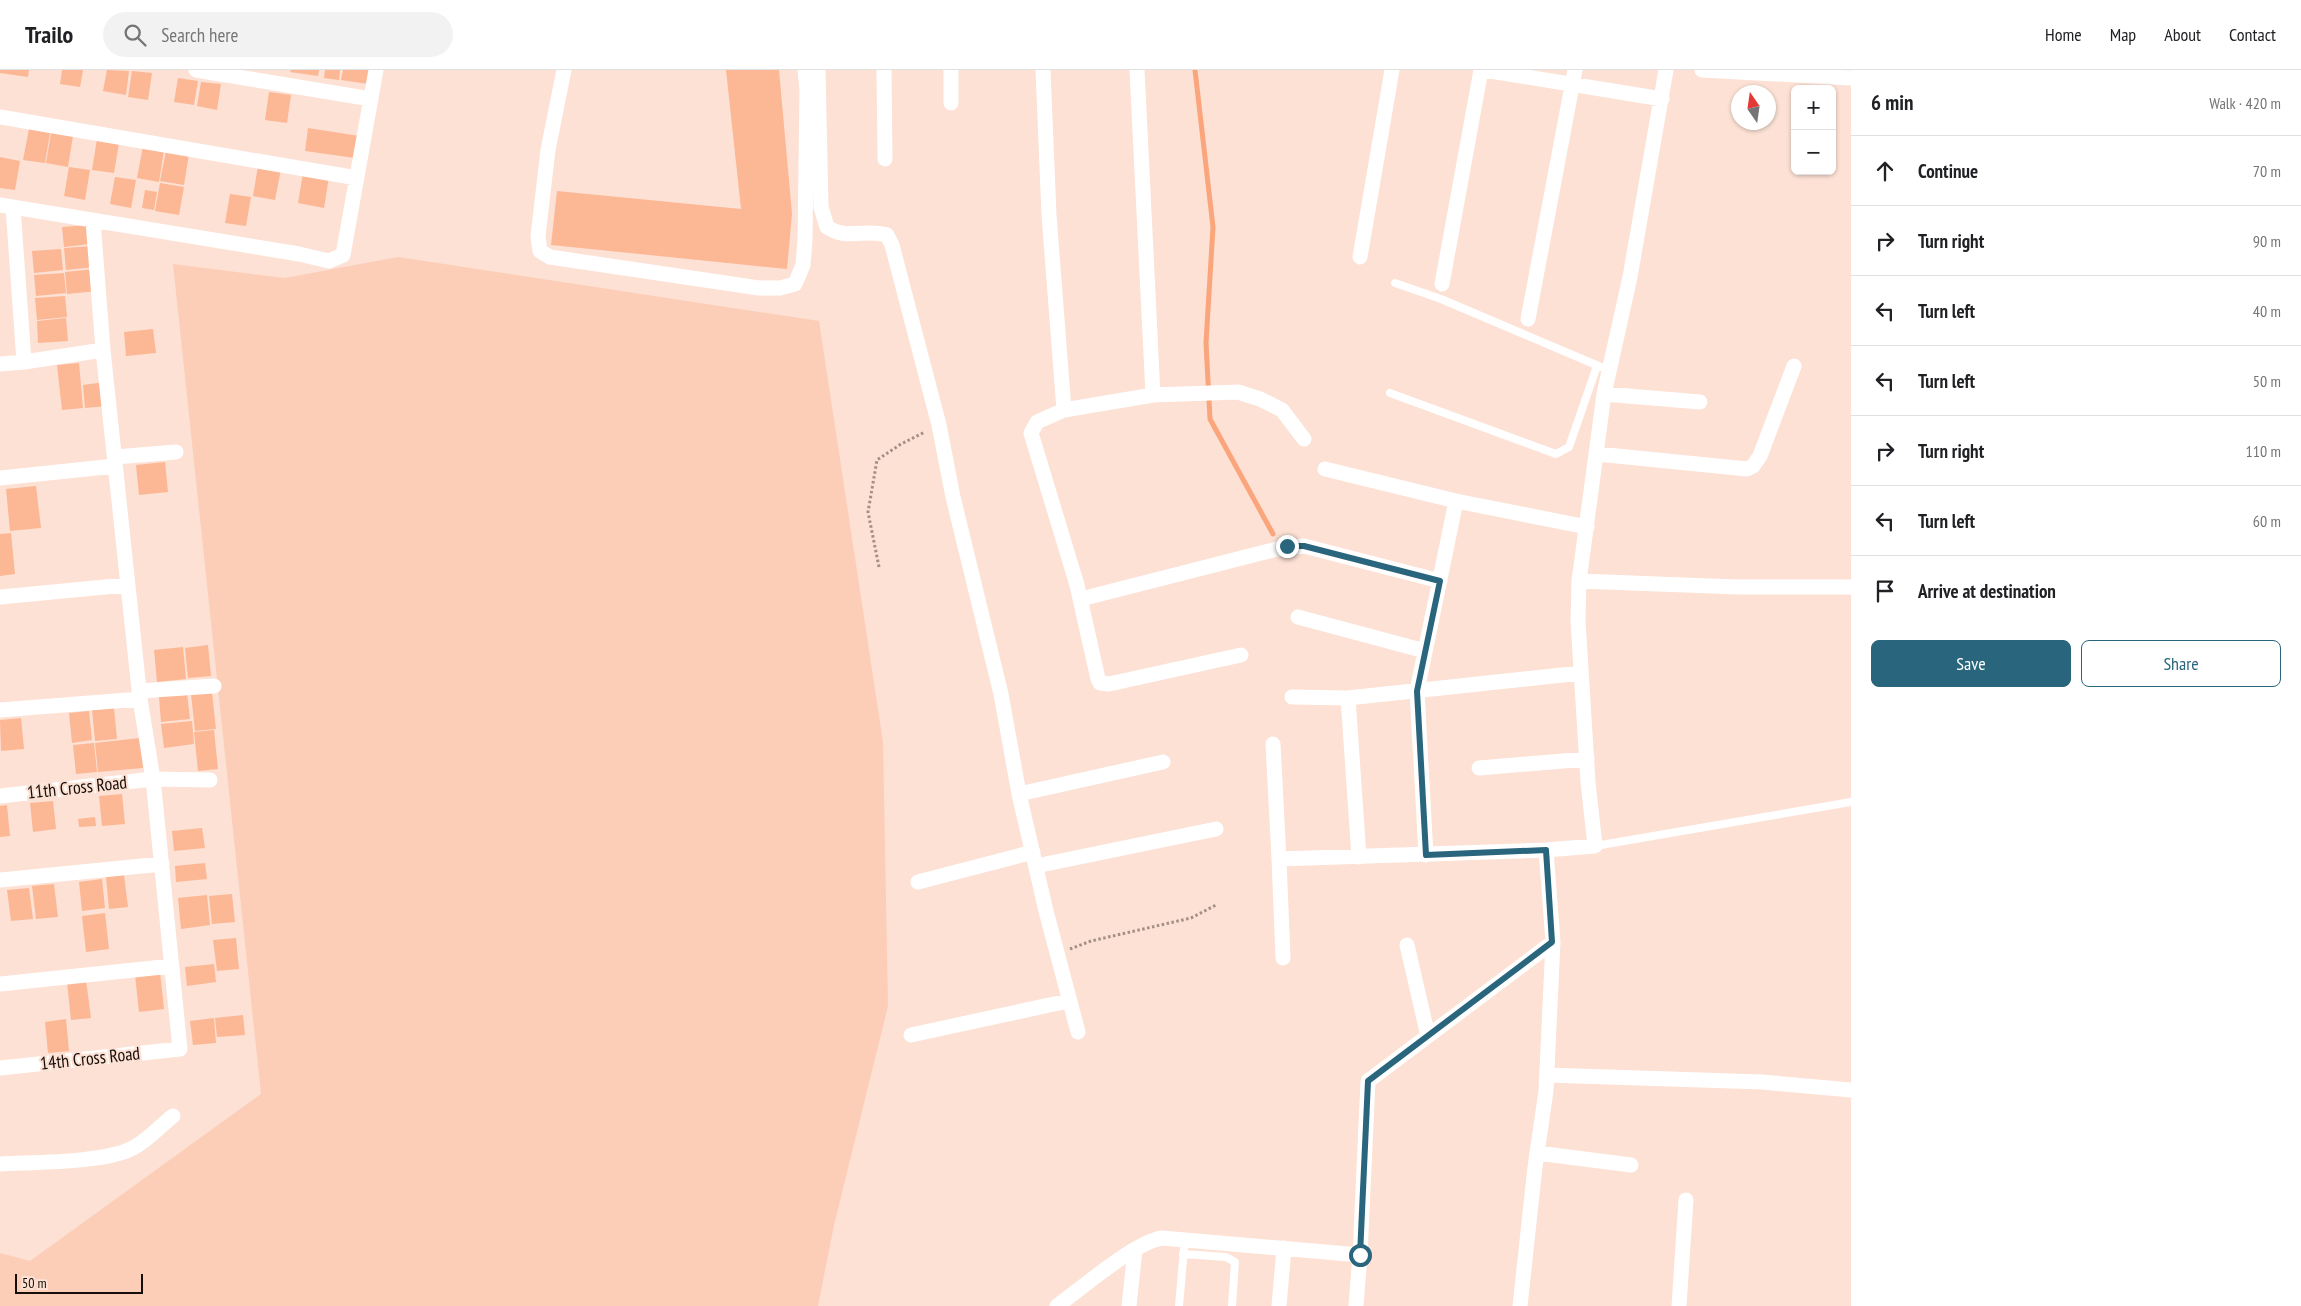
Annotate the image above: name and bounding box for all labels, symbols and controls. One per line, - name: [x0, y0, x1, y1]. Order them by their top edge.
- search box: [103, 12, 453, 57]
- text: Trailo: [25, 19, 73, 50]
- icon: search: [121, 21, 149, 49]
- text: Search here: [161, 23, 238, 47]
- text: Home: [2045, 23, 2082, 46]
- text: Map: [2110, 23, 2136, 46]
- text: About: [2164, 23, 2201, 46]
- text: Contact: [2229, 23, 2276, 46]
- north arrow: [1731, 85, 1776, 130]
- map controls: [1791, 85, 1836, 175]
- button: +: [1791, 85, 1836, 130]
- text: 6 min: [1871, 89, 1913, 116]
- text: Walk · 420 m: [2209, 93, 2281, 113]
- button: −: [1791, 130, 1836, 175]
- icon: ahead: [1871, 157, 1899, 185]
- text: Continue: [1918, 159, 1978, 183]
- text: 70 m: [2253, 161, 2281, 181]
- icon: right: [1871, 227, 1899, 255]
- text: Turn right: [1918, 229, 1984, 253]
- text: 90 m: [2253, 231, 2281, 251]
- icon: left: [1871, 297, 1899, 325]
- text: Turn left: [1918, 299, 1975, 323]
- text: 40 m: [2253, 301, 2281, 321]
- icon: left: [1871, 367, 1899, 395]
- text: Turn left: [1918, 369, 1975, 393]
- text: 50 m: [2253, 371, 2281, 391]
- icon: right: [1871, 437, 1899, 465]
- text: Turn right: [1918, 439, 1984, 463]
- text: 110 m: [2246, 441, 2281, 461]
- icon: left: [1871, 507, 1899, 535]
- text: Turn left: [1918, 509, 1975, 533]
- text: 60 m: [2253, 511, 2281, 531]
- route end: [1276, 535, 1299, 558]
- icon: arrive: [1871, 577, 1899, 605]
- text: Arrive at destination: [1918, 579, 2056, 603]
- button: Save: [1871, 640, 2071, 687]
- button: Share: [2081, 640, 2281, 687]
- street label: 11th Cross Road: [26, 770, 128, 804]
- street label: 14th Cross Road: [39, 1041, 141, 1075]
- route start: [1349, 1244, 1372, 1267]
- scale bar: [15, 1271, 142, 1294]
- text: 50 m: [22, 1274, 47, 1292]

